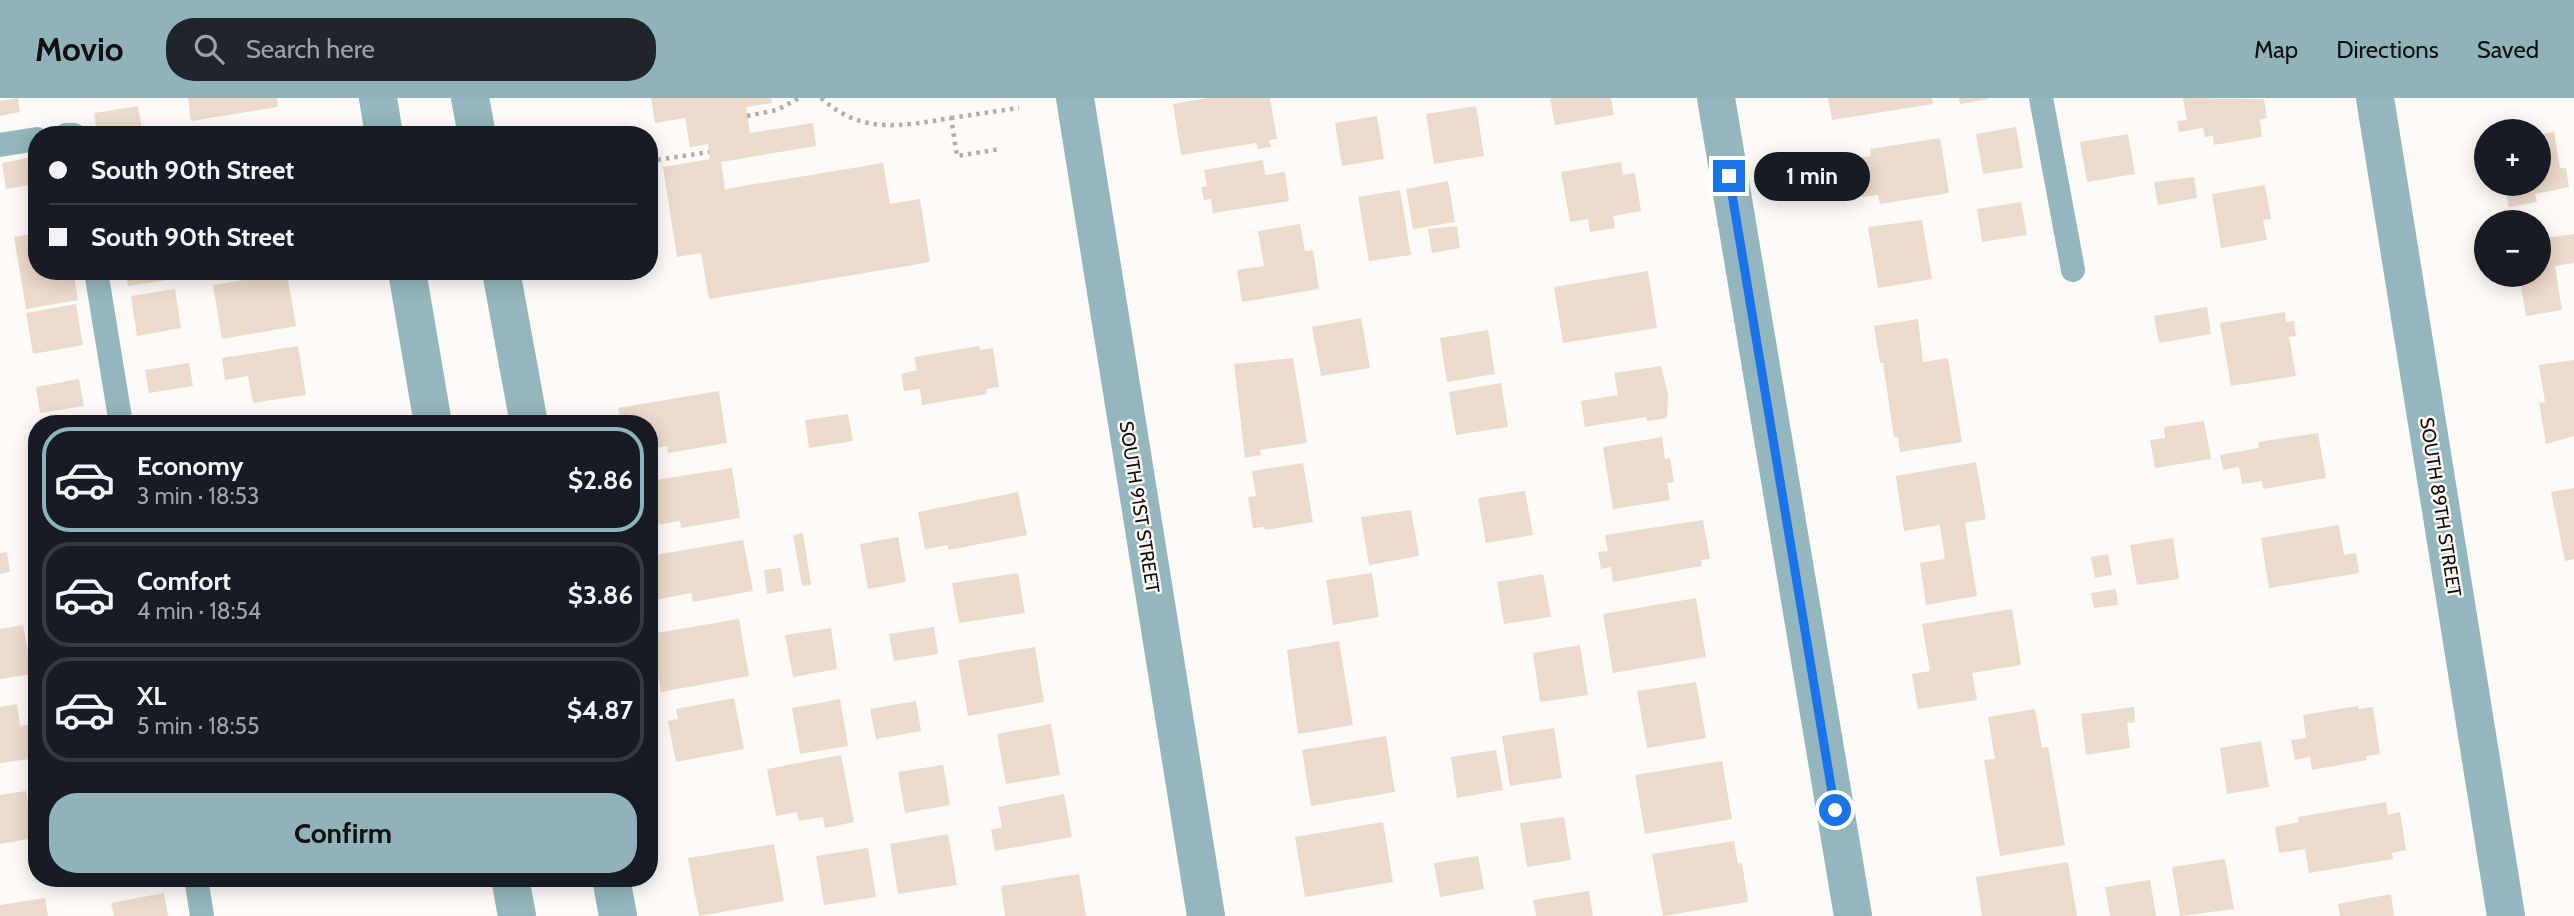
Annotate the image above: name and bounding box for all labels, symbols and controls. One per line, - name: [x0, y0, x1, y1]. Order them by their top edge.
- search box: [166, 18, 656, 81]
- text: Movio: [35, 29, 124, 69]
- icon: search: [190, 30, 228, 68]
- text: Search here: [246, 33, 375, 65]
- text: Map: [2254, 35, 2298, 64]
- text: Directions: [2336, 35, 2439, 64]
- text: Saved: [2477, 35, 2539, 64]
- map controls: [2474, 119, 2551, 287]
- button: +: [2474, 119, 2551, 196]
- callout: 1 min: [1754, 152, 1869, 200]
- text: South 90th Street: [91, 154, 294, 186]
- route end: [1713, 160, 1745, 192]
- text: 1 min: [1786, 162, 1838, 190]
- button: −: [2474, 210, 2551, 287]
- text: South 90th Street: [91, 221, 294, 253]
- street label: SOUTH 89TH STREET: [2415, 416, 2466, 598]
- street label: SOUTH 91ST STREET: [1115, 420, 1164, 595]
- icon: car: [53, 448, 116, 511]
- text: Economy: [137, 450, 243, 482]
- text: $2.86: [568, 464, 633, 496]
- text: 3 min · 18:53: [137, 482, 259, 510]
- icon: car: [53, 563, 116, 626]
- text: Comfort: [137, 565, 231, 597]
- text: $3.86: [568, 579, 633, 611]
- text: 4 min · 18:54: [137, 597, 261, 625]
- icon: car: [53, 678, 116, 741]
- text: XL: [137, 680, 166, 712]
- text: $4.87: [567, 694, 633, 726]
- text: 5 min · 18:55: [137, 712, 259, 740]
- button: Confirm: [49, 793, 637, 873]
- route start: [1819, 794, 1851, 826]

